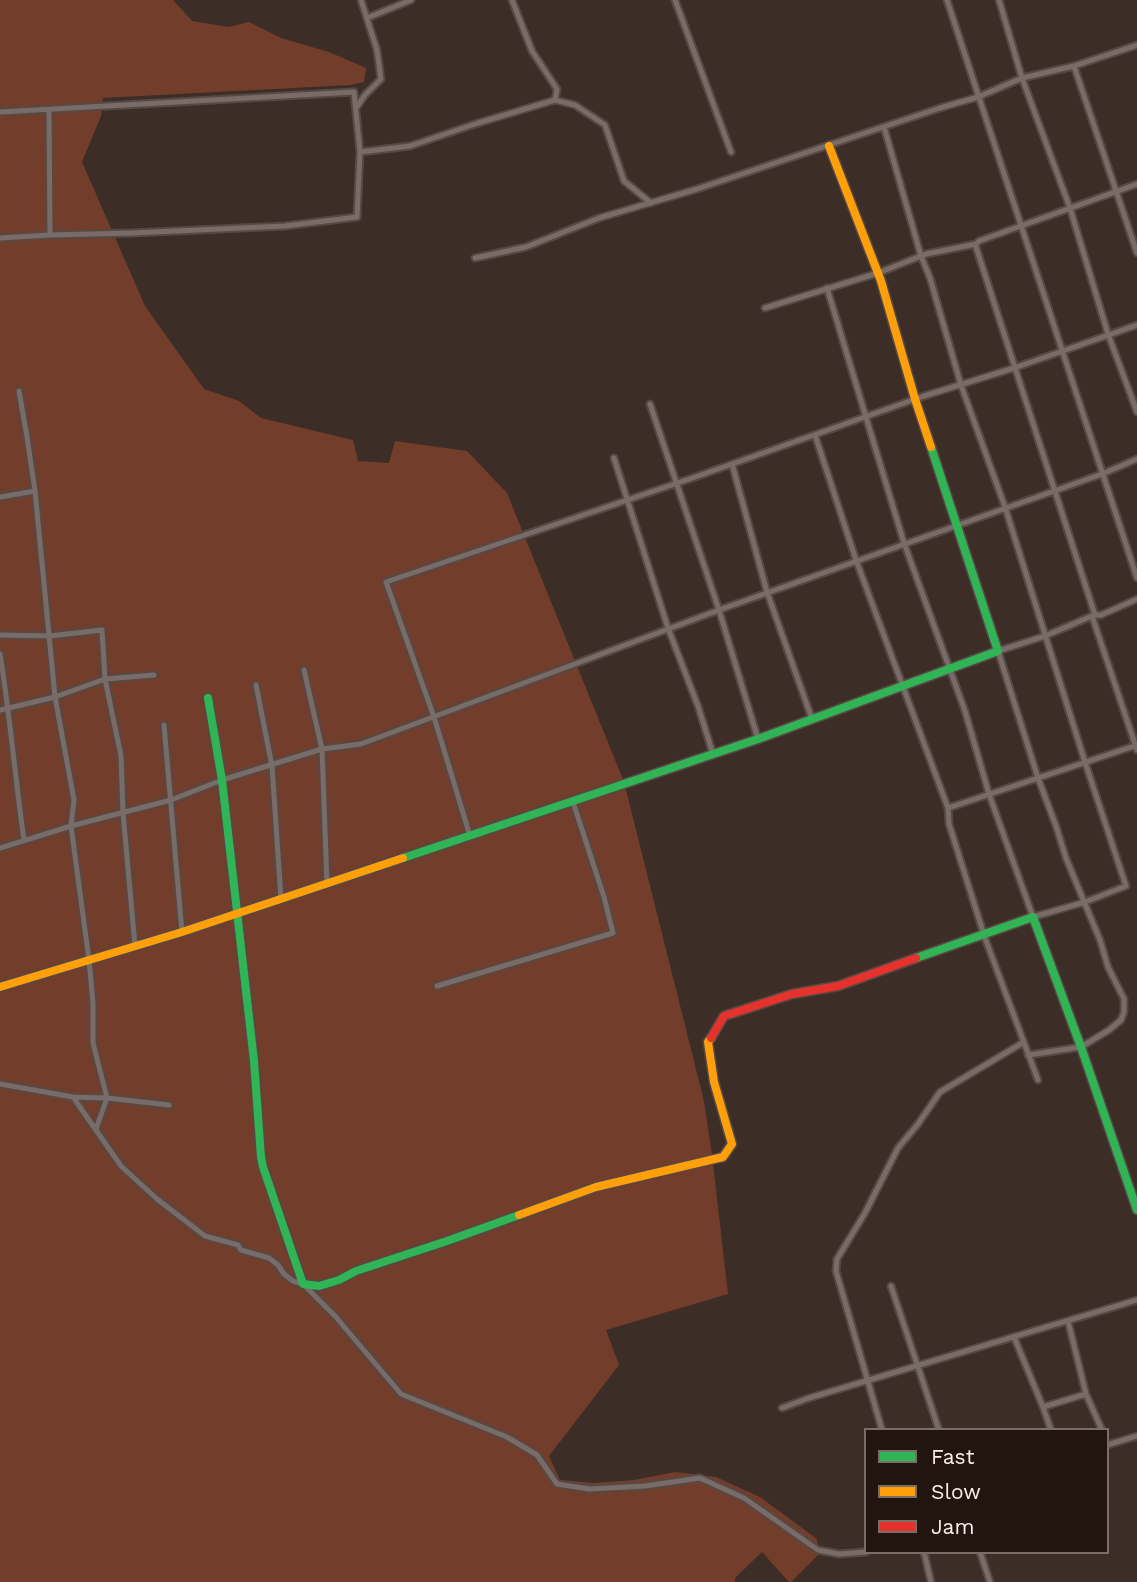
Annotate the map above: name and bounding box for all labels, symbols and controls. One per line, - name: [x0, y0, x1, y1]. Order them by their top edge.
- legend: [864, 1428, 1109, 1554]
- text: Fast: [931, 1444, 975, 1469]
- text: Slow: [931, 1479, 981, 1504]
- text: Jam: [931, 1514, 974, 1539]

